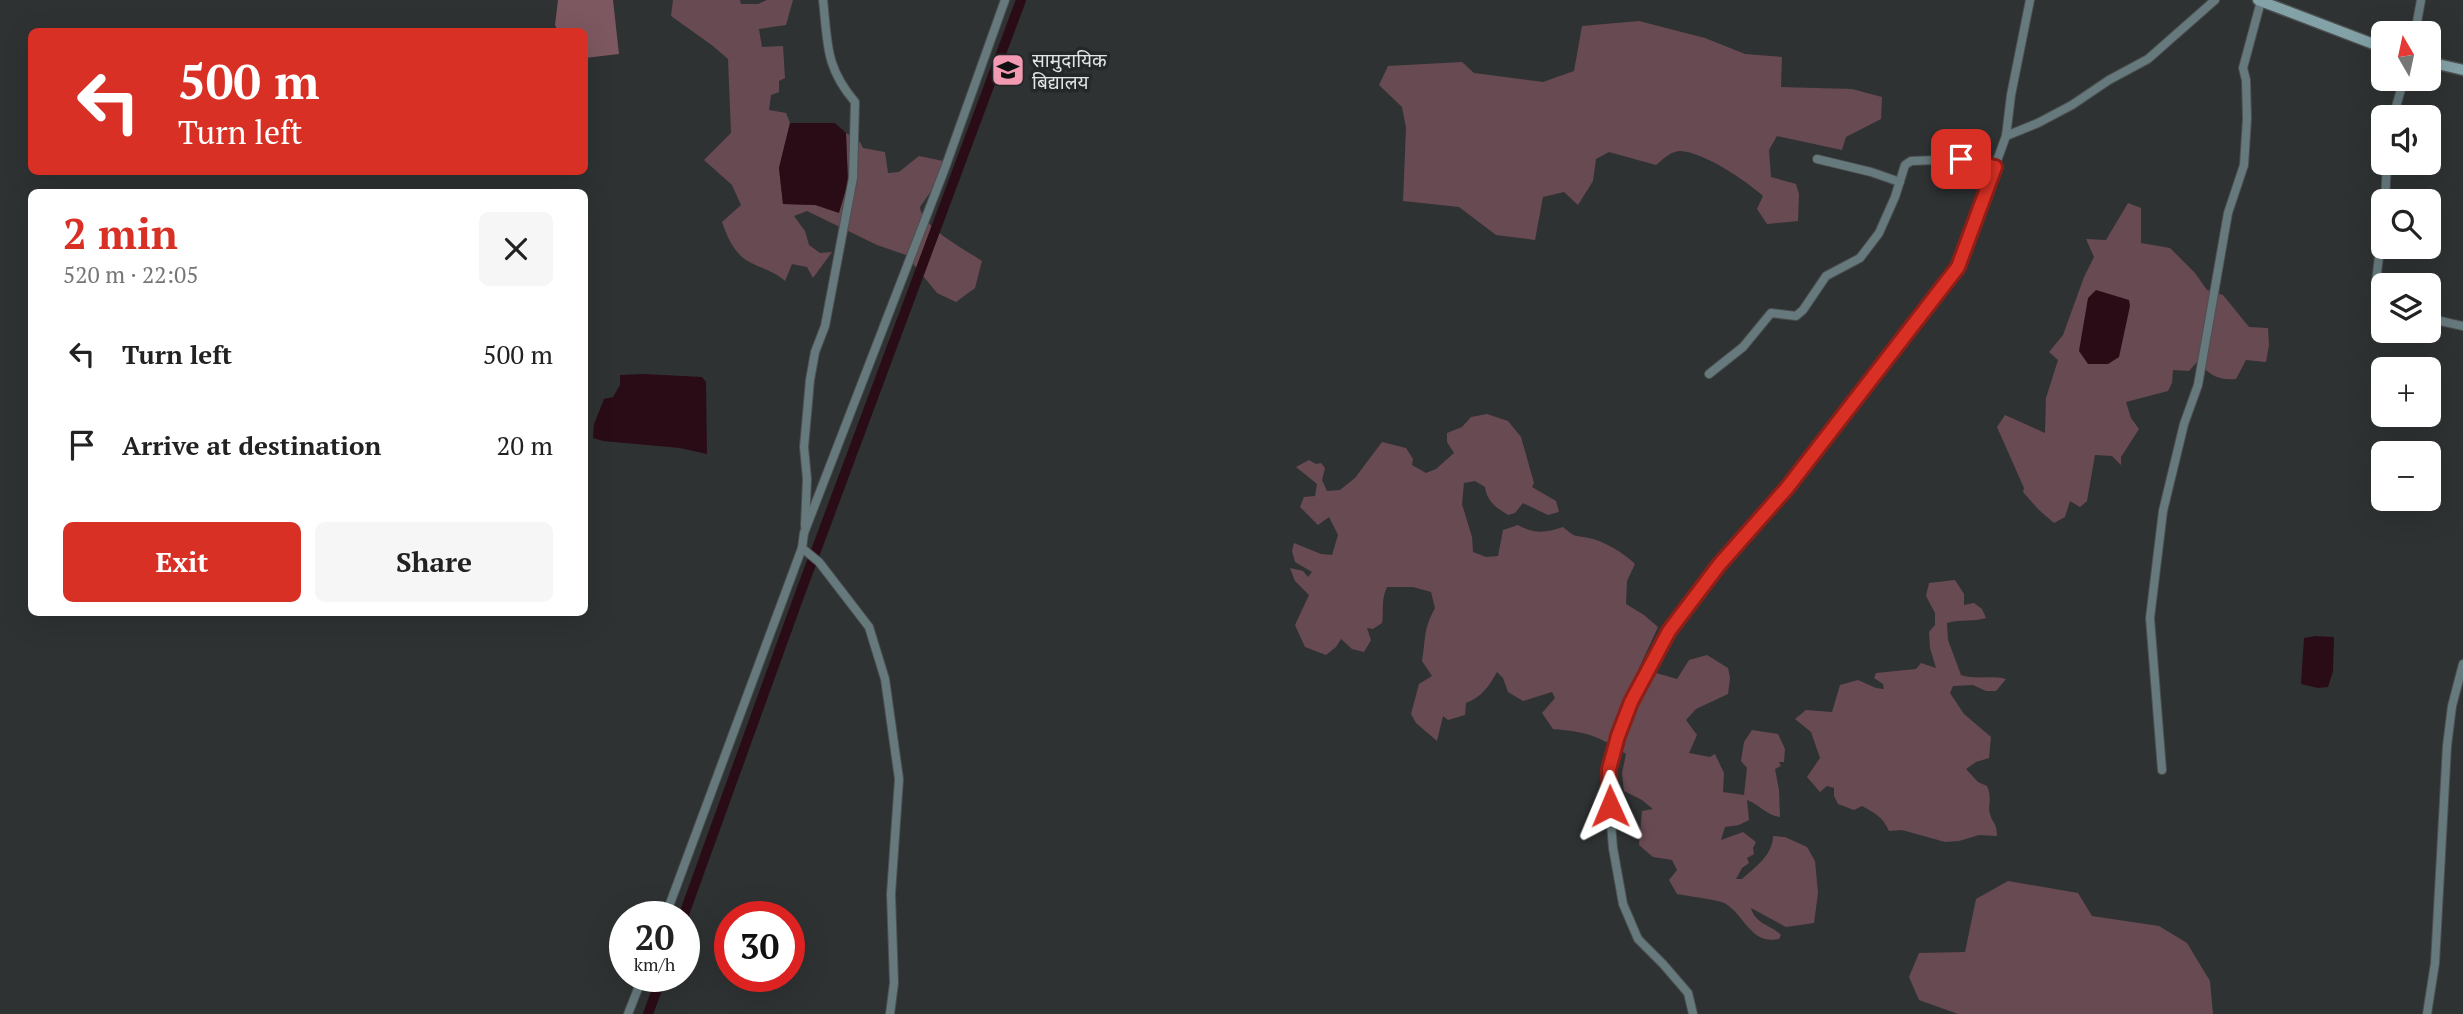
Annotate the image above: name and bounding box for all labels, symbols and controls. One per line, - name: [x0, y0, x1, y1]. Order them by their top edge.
- north arrow: [2371, 21, 2441, 91]
- map controls: [2371, 21, 2441, 511]
- place label: सामुदायिक बिद्यालय: [1032, 47, 1107, 94]
- text: 500 m: [178, 48, 320, 113]
- school or university icon: सामुदायिक बिद्यालय: [989, 51, 1027, 89]
- icon: left: [63, 56, 154, 147]
- button: sound: [2371, 105, 2441, 175]
- text: Turn left: [178, 111, 302, 153]
- pin: [1931, 129, 1991, 189]
- icon: arrive: [1942, 140, 1980, 178]
- button: search: [2371, 189, 2441, 259]
- text: 2 min: [63, 205, 178, 261]
- button: close: [479, 212, 553, 286]
- text: 520 m · 22:05: [63, 259, 198, 290]
- button: layers: [2371, 273, 2441, 343]
- icon: left: [63, 335, 101, 373]
- text: Turn left: [122, 337, 232, 371]
- text: 500 m: [483, 337, 553, 371]
- button: +: [2371, 357, 2441, 427]
- icon: arrive: [63, 426, 101, 464]
- text: Arrive at destination: [122, 428, 381, 462]
- text: 20 m: [497, 428, 553, 462]
- button: −: [2371, 441, 2441, 511]
- button: Exit: [63, 522, 301, 602]
- button: Share: [315, 522, 553, 602]
- position arrow: [1573, 769, 1647, 843]
- speed limit sign: 30: [714, 901, 805, 992]
- text: 20: [635, 914, 674, 960]
- text: km/h: [634, 952, 675, 976]

